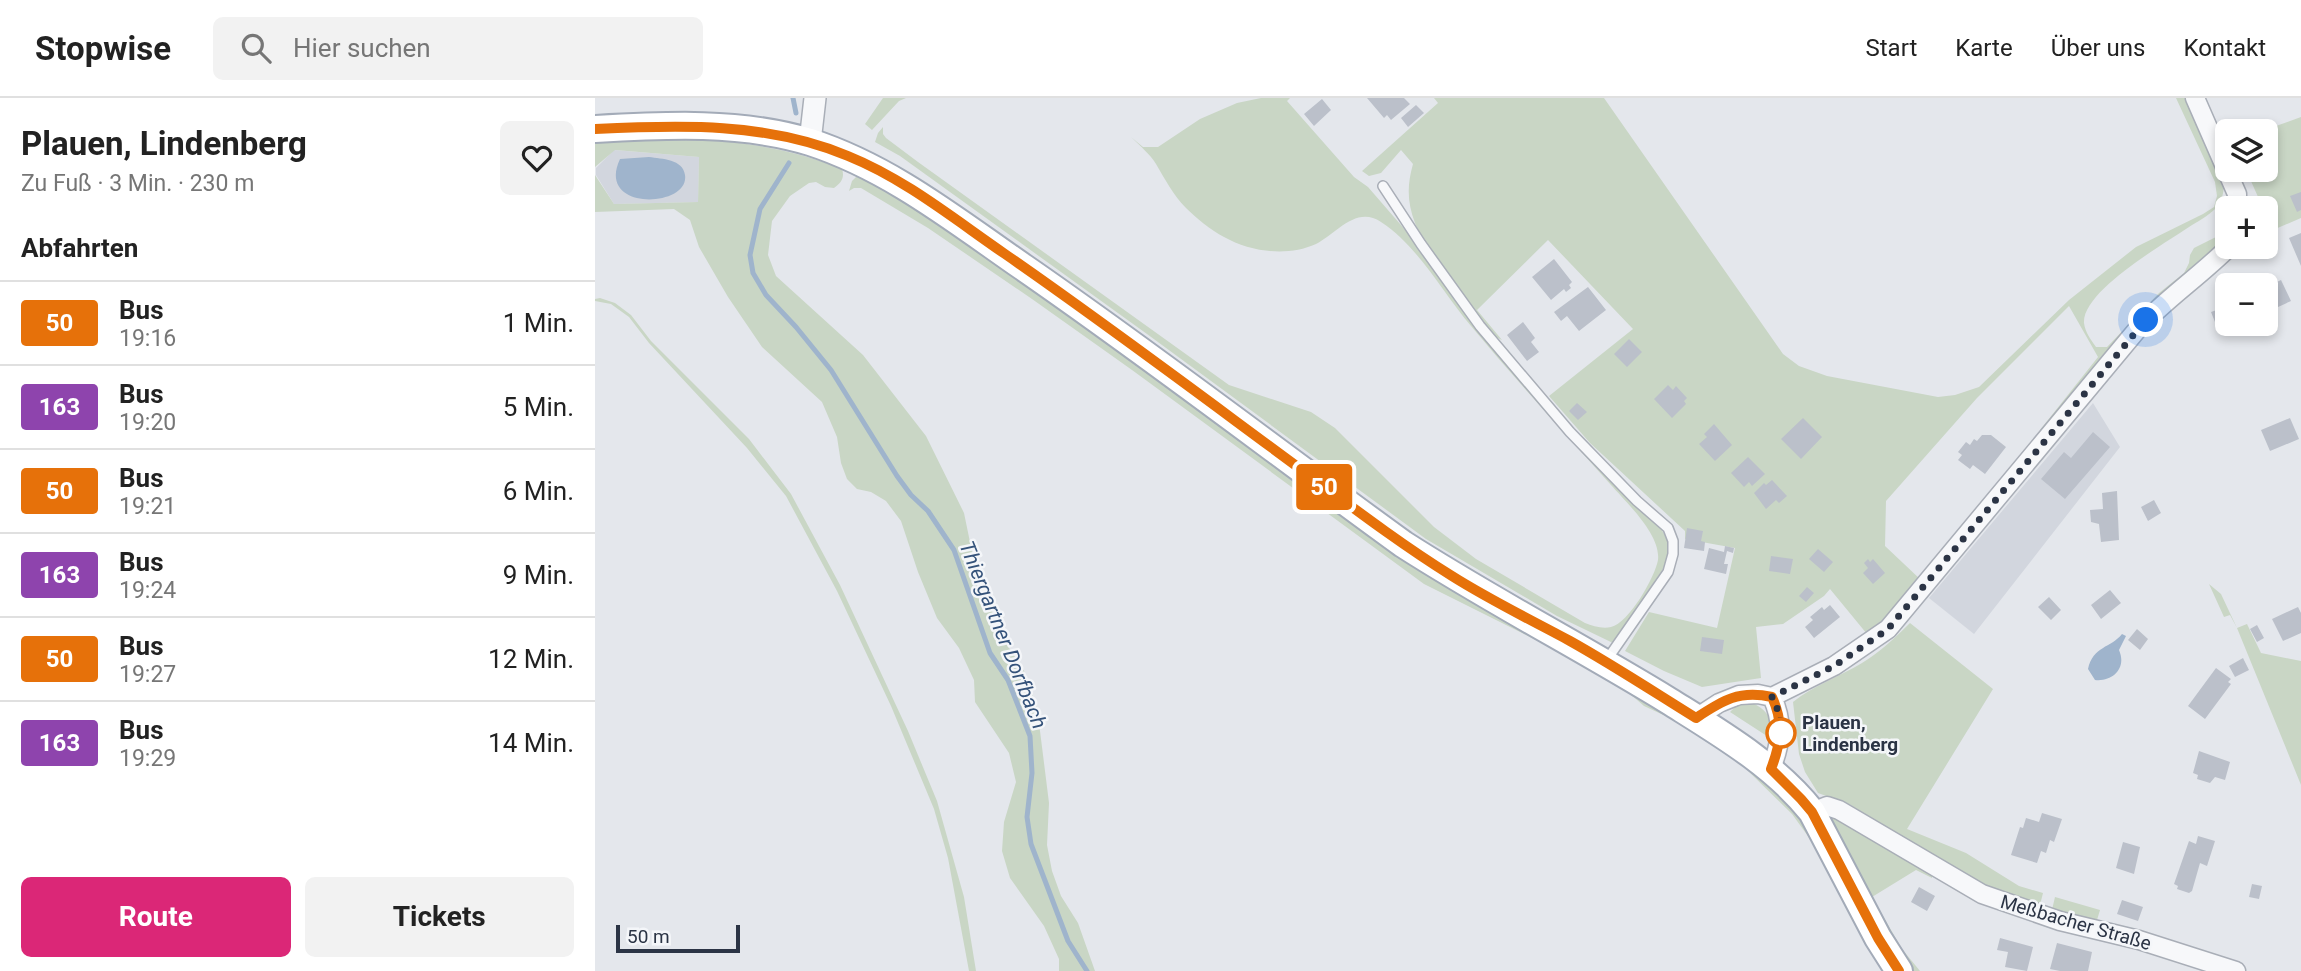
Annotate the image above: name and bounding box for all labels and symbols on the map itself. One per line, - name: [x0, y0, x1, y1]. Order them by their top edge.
- your location: [2128, 302, 2163, 337]
- line badge: 50: [1293, 464, 1355, 510]
- water label: Thiergartner Dorfbach: [954, 538, 1052, 732]
- place label: Plauen, Lindenberg: [1802, 711, 1898, 756]
- marker: Plauen, Lindenberg: [1766, 718, 1796, 748]
- street label: Meßbacher Straße: [1998, 890, 2154, 955]
- scale bar: [616, 922, 740, 954]

